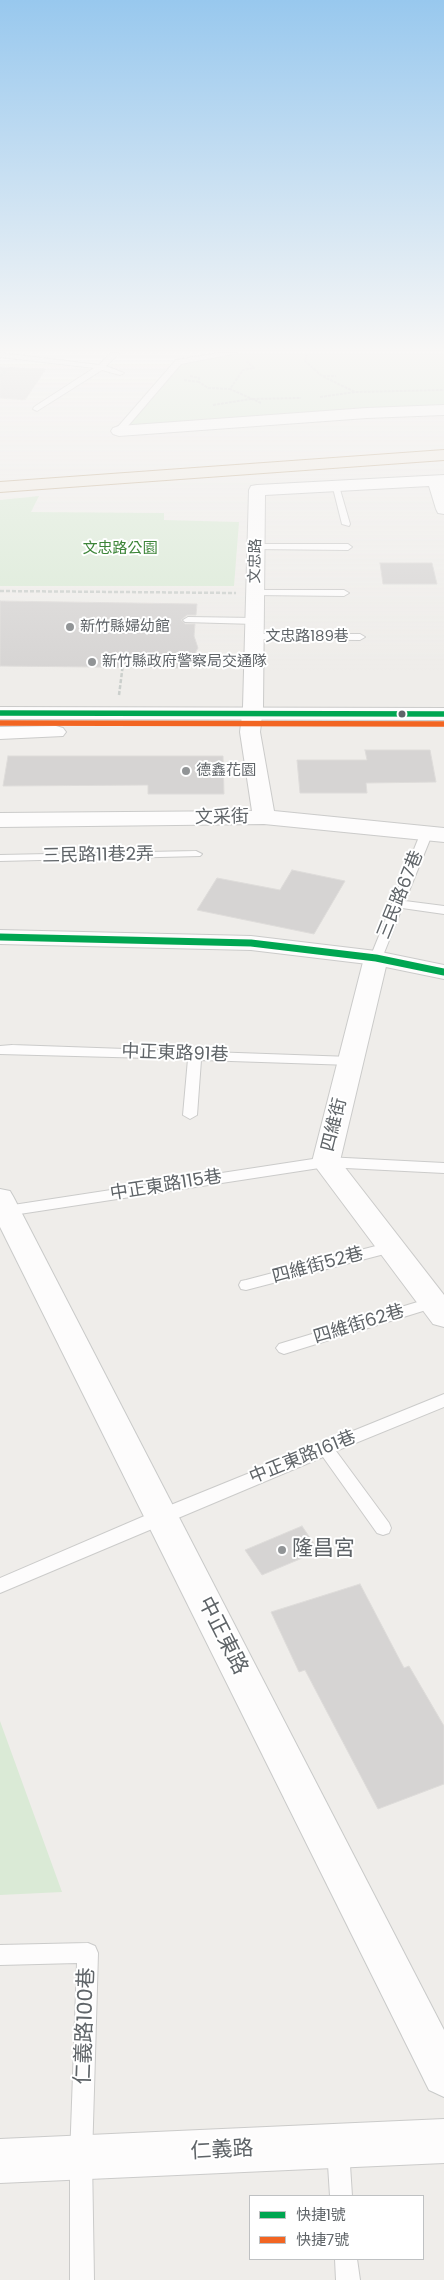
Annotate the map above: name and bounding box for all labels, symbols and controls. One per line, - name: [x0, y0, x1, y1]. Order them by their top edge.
- street label: 文忠路: [247, 538, 265, 584]
- park label: 文忠路公園: [83, 540, 157, 558]
- place label: 新竹縣婦幼館: [80, 618, 170, 636]
- marker: 新竹縣婦幼館: [64, 621, 76, 633]
- street label: 文忠路189巷: [265, 628, 349, 646]
- place label: 新竹縣政府警察局交通隊: [102, 653, 267, 671]
- marker: 新竹縣政府警察局交通隊: [86, 656, 98, 668]
- unlabelled marker: [397, 709, 407, 719]
- place label: 德鑫花園: [196, 762, 256, 780]
- marker: 德鑫花園: [180, 765, 192, 777]
- street label: 文采街: [195, 807, 249, 829]
- street label: 三民路11巷2弄: [42, 844, 154, 868]
- street label: 三民路67巷: [374, 848, 428, 942]
- street label: 中正東路91巷: [121, 1041, 229, 1067]
- street label: 四維街: [318, 1096, 352, 1154]
- street label: 中正東路115巷: [109, 1167, 223, 1205]
- street label: 四維街52巷: [270, 1243, 366, 1289]
- street label: 四維街62巷: [311, 1301, 407, 1349]
- street label: 中正東路161巷: [247, 1427, 359, 1489]
- place label: 隆昌宮: [292, 1537, 355, 1563]
- marker: 隆昌宮: [276, 1544, 288, 1556]
- street label: 中正東路: [192, 1593, 252, 1679]
- street label: 仁義路100巷: [71, 1967, 101, 2085]
- street label: 仁義路: [190, 2137, 254, 2165]
- legend: [249, 2195, 424, 2260]
- text: 快捷1號: [296, 2204, 346, 2225]
- text: 快捷7號: [296, 2229, 349, 2250]

